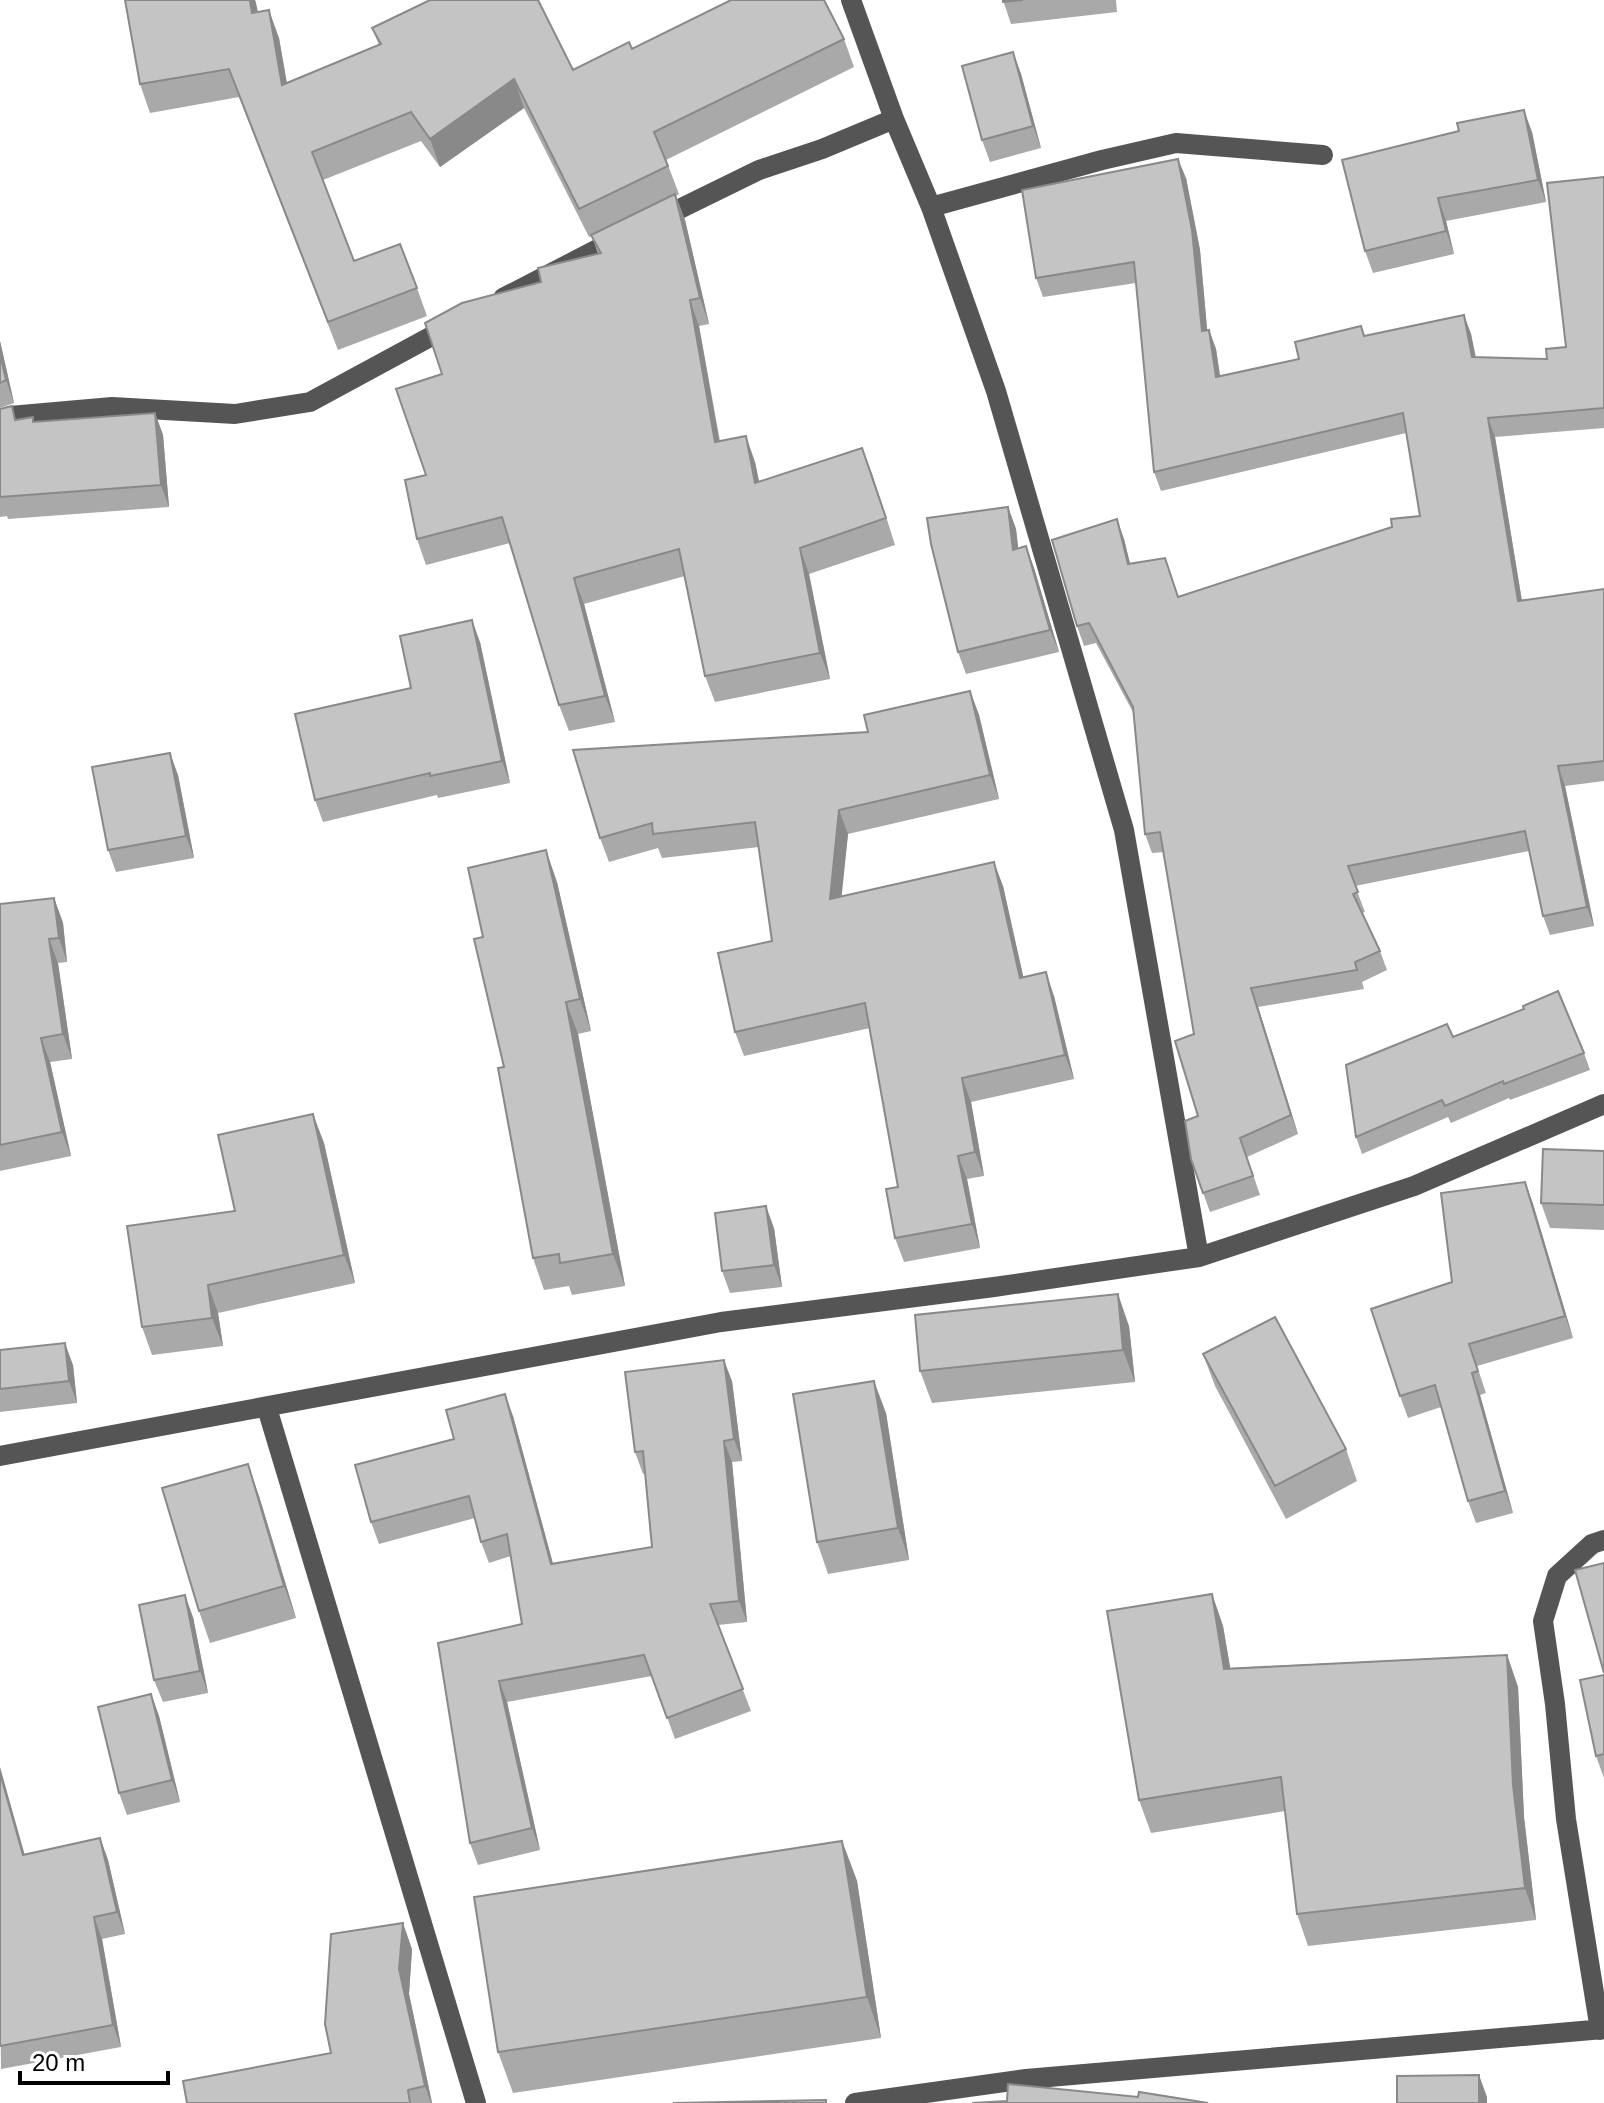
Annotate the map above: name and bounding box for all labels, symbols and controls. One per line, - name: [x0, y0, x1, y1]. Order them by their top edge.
- scale bar: [20, 2035, 168, 2085]
- text: 20 m: [32, 2049, 85, 2076]

